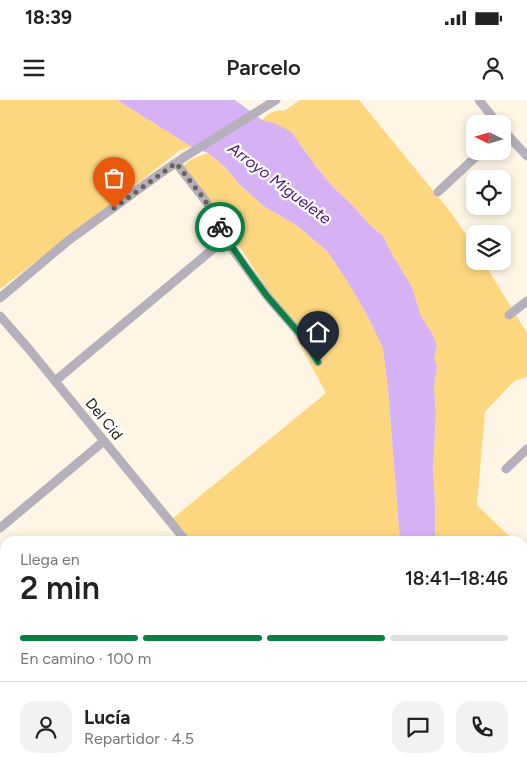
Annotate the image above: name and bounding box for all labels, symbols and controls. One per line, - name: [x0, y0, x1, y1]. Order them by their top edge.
- text: 18:39: [25, 6, 72, 29]
- icon: menu: [20, 54, 48, 82]
- text: Parcelo: [226, 54, 301, 81]
- icon: person: [479, 54, 507, 82]
- north arrow: [466, 115, 511, 160]
- map controls: [466, 115, 511, 270]
- water label: Arroyo Miguelete: [224, 138, 335, 228]
- pin: [93, 157, 135, 208]
- icon: bag: [100, 164, 128, 192]
- button: locate: [466, 170, 511, 215]
- courier: [195, 202, 245, 252]
- icon: bike: [206, 213, 234, 241]
- button: layers: [466, 225, 511, 270]
- pin: [297, 311, 339, 362]
- icon: home: [304, 318, 332, 346]
- street label: Del Cid: [82, 394, 126, 444]
- text: Llega en: [20, 550, 80, 569]
- text: 18:41–18:46: [405, 567, 508, 590]
- text: 2 min: [20, 569, 100, 607]
- text: En camino · 100 m: [20, 649, 151, 668]
- button: person: [20, 701, 72, 753]
- button: chat: [392, 701, 444, 753]
- button: phone: [456, 701, 508, 753]
- text: Lucía: [84, 706, 130, 729]
- text: Repartidor · 4.5: [84, 729, 194, 748]

